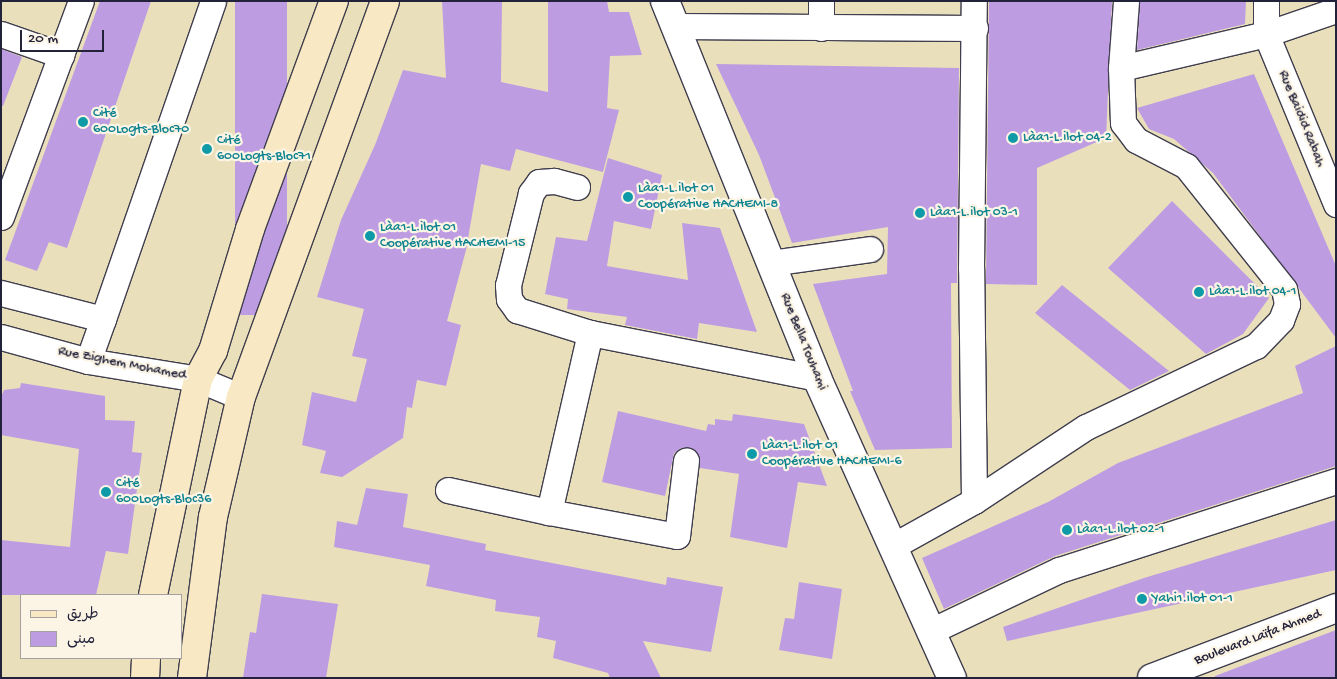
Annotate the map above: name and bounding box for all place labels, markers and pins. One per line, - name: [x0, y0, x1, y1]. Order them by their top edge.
- place label: Cité 600Logts-Bloc70: [93, 106, 189, 138]
- marker: Cité 600Logts-Bloc70: [77, 116, 89, 128]
- place label: Làa1-L.ilot 04-2: [1023, 130, 1111, 146]
- marker: Làa1-L.ilot 04-2: [1007, 132, 1019, 144]
- place label: Cité 600Logts-Bloc71: [217, 133, 311, 166]
- marker: Cité 600Logts-Bloc71: [201, 143, 213, 155]
- place label: Làa1-L.ilot 01 Coopérative HACHEMI-8: [638, 181, 778, 213]
- marker: Làa1-L.ilot 01 Coopérative HACHEMI-8: [622, 191, 634, 203]
- place label: Làa1-L.ilot 03-1: [930, 205, 1018, 221]
- marker: Làa1-L.ilot 03-1: [914, 207, 926, 219]
- place label: Làa1-L.ilot 01 Coopérative HACHEMI-15: [380, 220, 525, 252]
- marker: Làa1-L.ilot 01 Coopérative HACHEMI-15: [364, 230, 376, 242]
- place label: Làa1-L.ilot 04-1: [1209, 284, 1296, 300]
- marker: Làa1-L.ilot 04-1: [1193, 286, 1205, 298]
- place label: Làa1-L.ilot 01 Coopérative HACHEMI-6: [762, 438, 902, 471]
- marker: Làa1-L.ilot 01 Coopérative HACHEMI-6: [746, 448, 758, 460]
- place label: Cité 600Logts-Bloc36: [116, 476, 211, 508]
- marker: Cité 600Logts-Bloc36: [100, 486, 112, 498]
- place label: Làa1-L.ilot 02-1: [1077, 522, 1165, 538]
- marker: Làa1-L.ilot 02-1: [1061, 524, 1073, 536]
- place label: Yahi1.ilot 01-1: [1152, 591, 1233, 607]
- marker: Yahi1.ilot 01-1: [1136, 593, 1148, 605]

